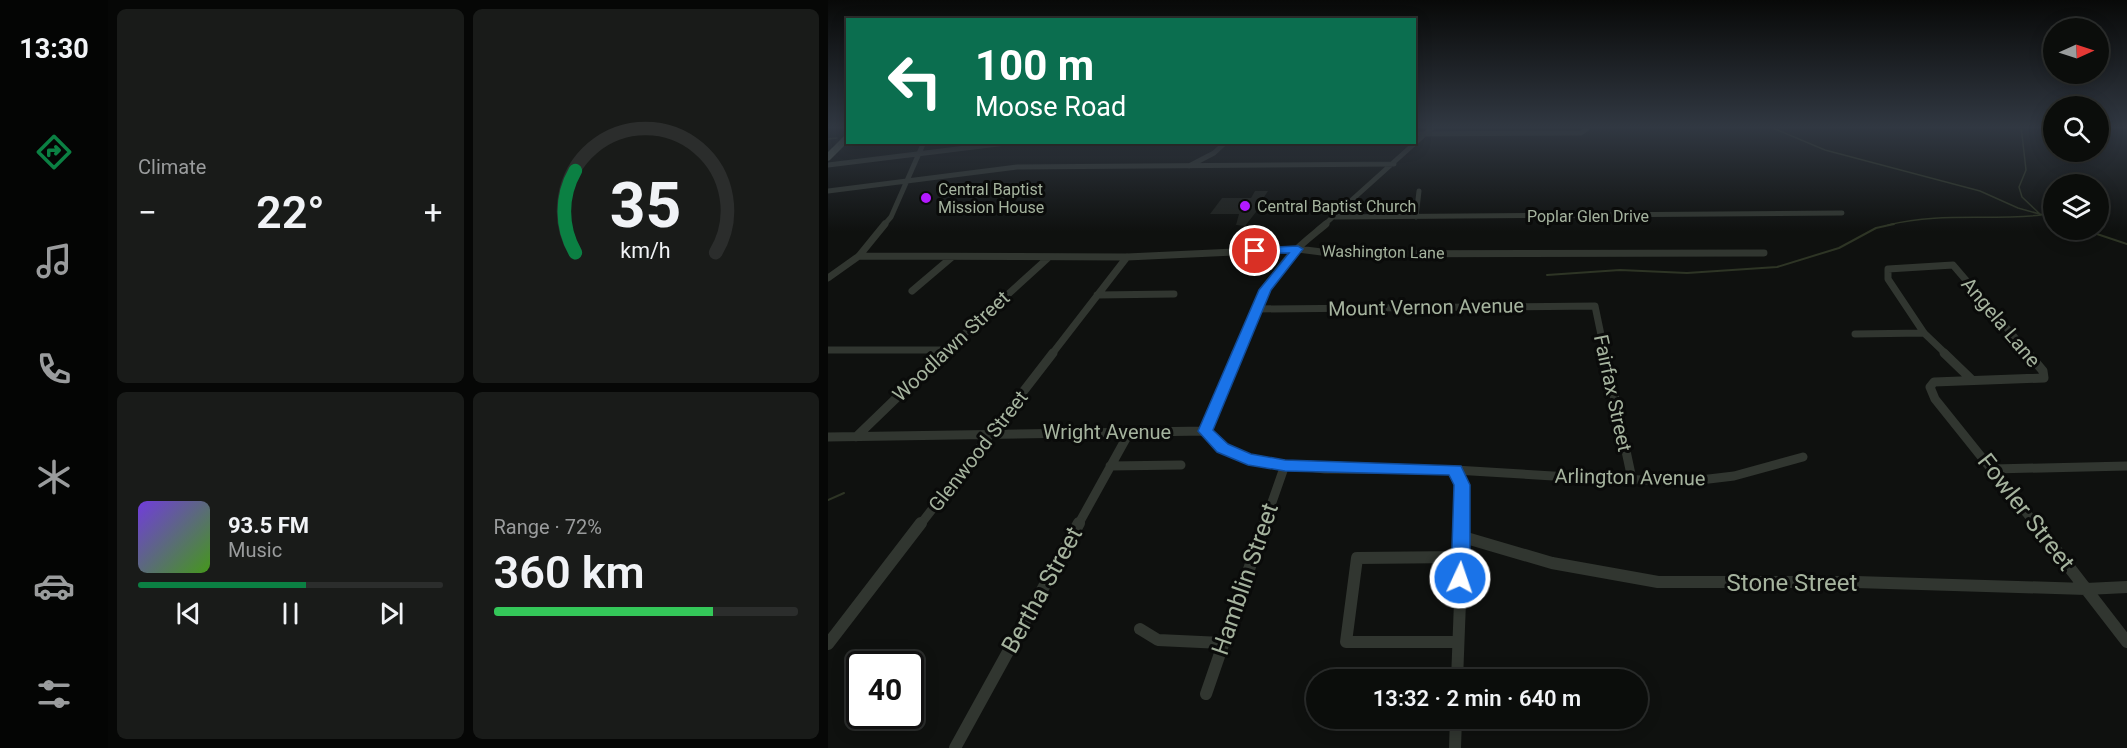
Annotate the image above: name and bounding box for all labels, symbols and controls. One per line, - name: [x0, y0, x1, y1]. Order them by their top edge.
- north arrow: [2043, 18, 2109, 84]
- map controls: [2043, 18, 2109, 240]
- text: 13:30: [19, 33, 89, 65]
- text: 100 m: [975, 41, 1094, 90]
- icon: left: [876, 42, 954, 120]
- text: Moose Road: [975, 91, 1126, 123]
- button: search: [2043, 96, 2109, 162]
- icon: directions: [33, 131, 75, 173]
- text: Climate: [138, 155, 206, 179]
- text: 35: [610, 169, 682, 242]
- button: layers: [2043, 174, 2109, 240]
- place label: Central Baptist Mission House: [938, 180, 1044, 217]
- text: 22°: [256, 186, 325, 239]
- marker: Central Baptist Mission House: [919, 191, 933, 205]
- text: −: [138, 193, 157, 232]
- text: +: [424, 193, 443, 232]
- place label: Central Baptist Church: [1257, 197, 1416, 216]
- marker: Central Baptist Church: [1238, 199, 1252, 213]
- street label: Poplar Glen Drive: [1527, 207, 1649, 226]
- pin: [1229, 225, 1280, 276]
- icon: arrive: [1238, 234, 1271, 267]
- text: km/h: [621, 238, 671, 263]
- icon: music: [33, 240, 75, 282]
- street label: Washington Lane: [1321, 241, 1445, 263]
- street label: Angela Lane: [1956, 272, 2046, 372]
- street label: Woodlawn Street: [888, 286, 1014, 406]
- street label: Mount Vernon Avenue: [1328, 293, 1524, 321]
- street label: Fairfax Street: [1589, 332, 1637, 454]
- icon: phone: [33, 348, 75, 390]
- street label: Glenwood Street: [923, 386, 1033, 516]
- street label: Wright Avenue: [1043, 420, 1171, 444]
- street label: Fowler Street: [1972, 448, 2080, 576]
- icon: climate: [33, 456, 75, 498]
- street label: Arlington Avenue: [1554, 464, 1706, 490]
- street label: Hamblin Street: [1206, 499, 1284, 659]
- text: 93.5 FM: [228, 513, 309, 538]
- text: Range · 72%: [494, 515, 602, 539]
- street label: Bertha Street: [996, 522, 1088, 658]
- text: Music: [228, 538, 282, 562]
- text: 360 km: [494, 546, 645, 599]
- position arrow: [1428, 546, 1492, 610]
- icon: car: [33, 565, 75, 607]
- street label: Stone Street: [1727, 569, 1858, 597]
- icon: previous: [172, 597, 205, 630]
- icon: pause: [274, 597, 307, 630]
- icon: next: [375, 597, 408, 630]
- speed limit sign: 40: [846, 651, 924, 729]
- icon: filters: [33, 673, 75, 715]
- text: 13:32 · 2 min · 640 m: [1373, 686, 1581, 711]

